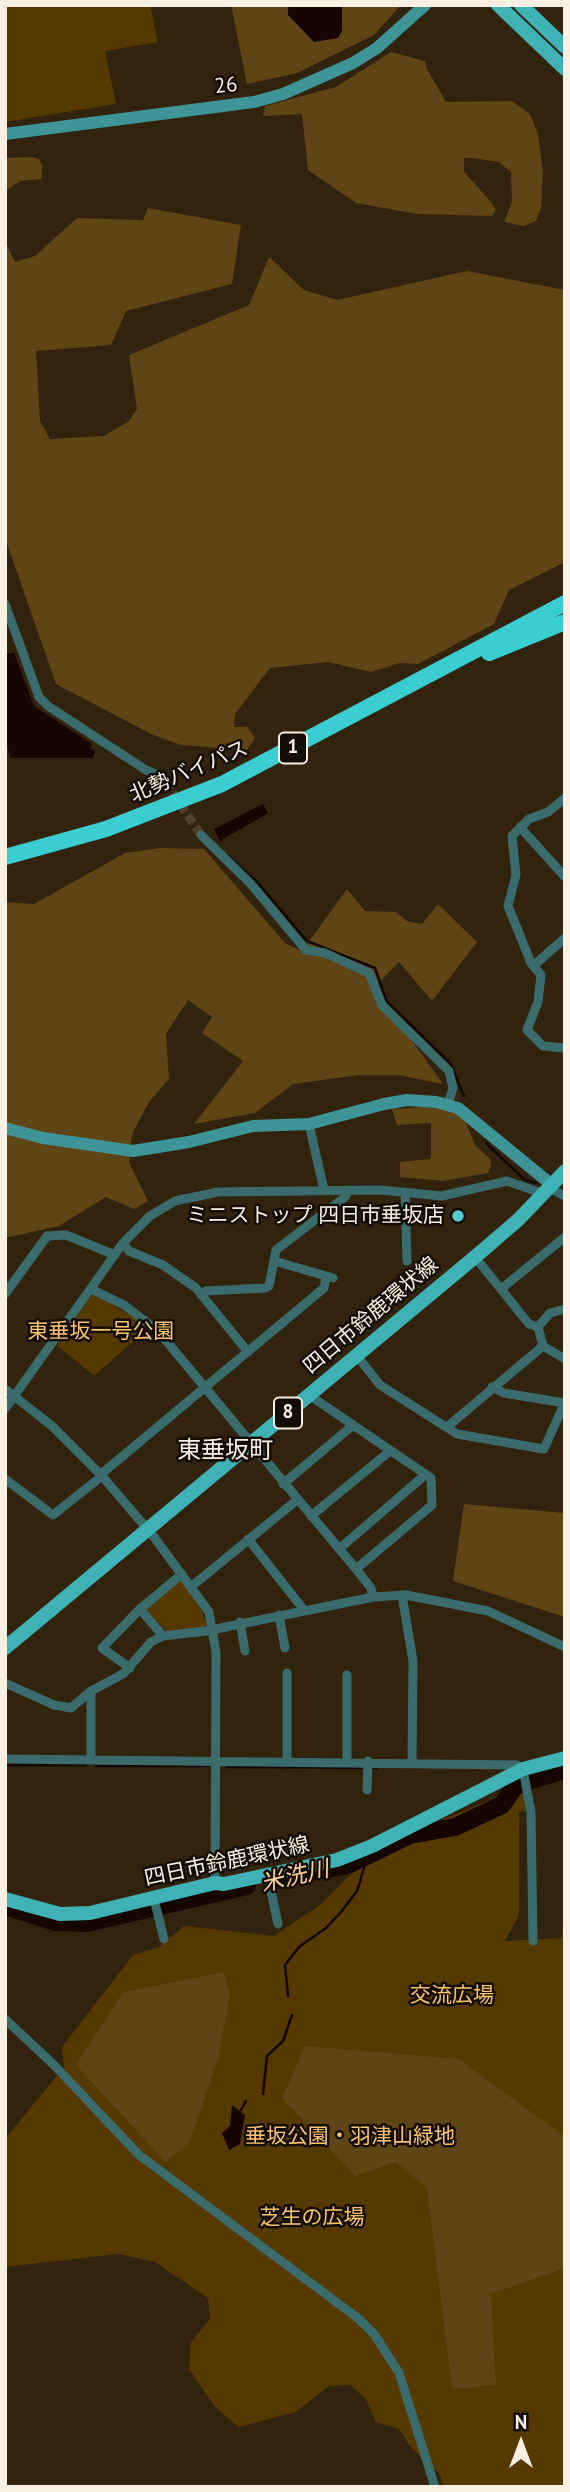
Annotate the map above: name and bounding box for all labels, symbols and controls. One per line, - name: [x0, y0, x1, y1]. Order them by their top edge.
- street label: 26: [213, 72, 239, 100]
- road number: 1: [279, 733, 307, 764]
- street label: 北勢バイパス: [126, 736, 252, 808]
- place label: ミニストップ 四日市垂坂店: [186, 1203, 444, 1229]
- marker: ミニストップ 四日市垂坂店: [450, 1208, 466, 1224]
- street label: 四日市鈴鹿環状線: [299, 1252, 443, 1380]
- park label: 東垂坂一号公園: [28, 1319, 174, 1345]
- road number: 8: [274, 1398, 302, 1428]
- district label: 東垂坂町: [177, 1437, 273, 1465]
- street label: 四日市鈴鹿環状線: [142, 1832, 312, 1892]
- water label: 米洗川: [258, 1856, 332, 1898]
- park label: 交流広場: [410, 1983, 494, 2009]
- park label: 垂坂公園・羽津山緑地: [245, 2124, 455, 2150]
- park label: 芝生の広場: [260, 2205, 364, 2231]
- north arrow: [486, 2408, 556, 2478]
- text: N: [515, 2410, 527, 2434]

